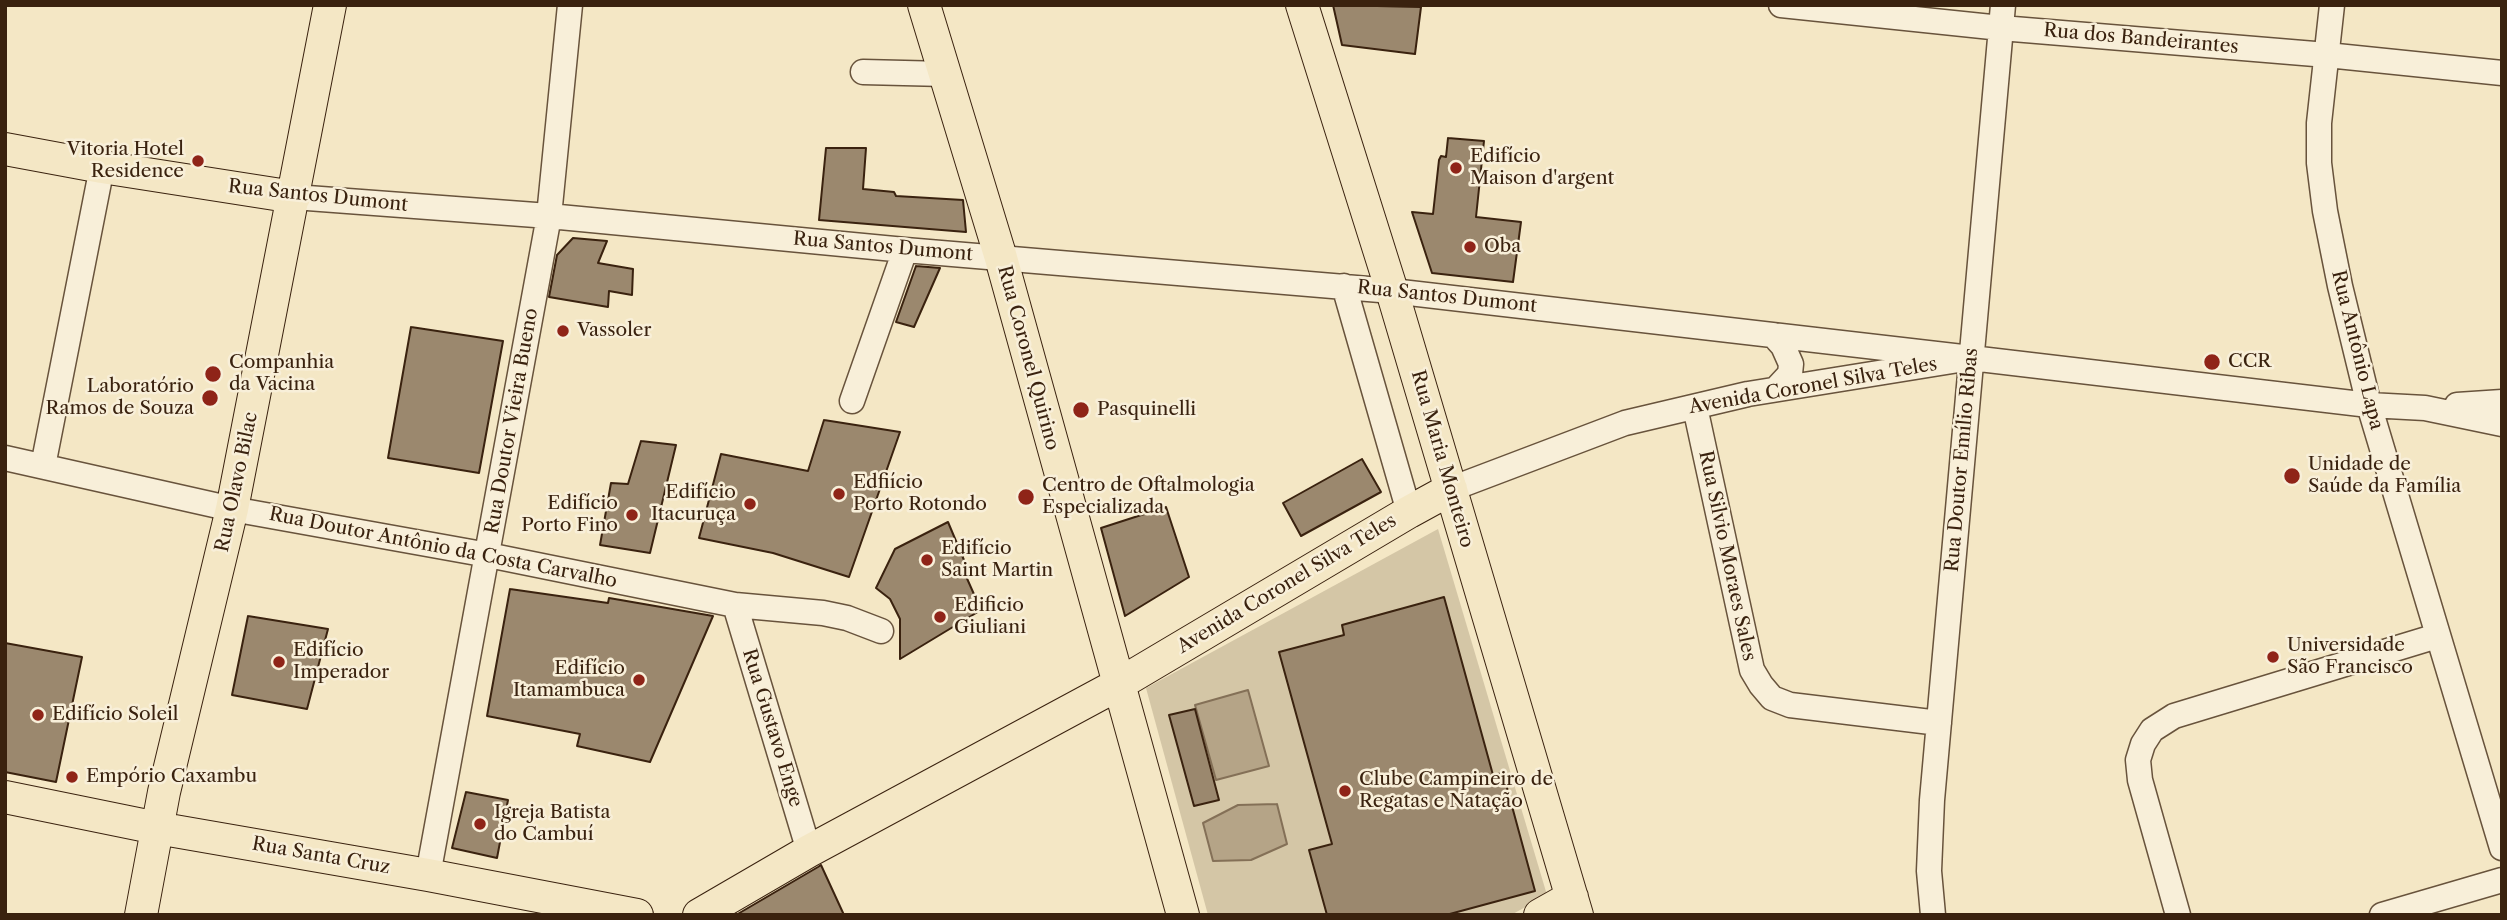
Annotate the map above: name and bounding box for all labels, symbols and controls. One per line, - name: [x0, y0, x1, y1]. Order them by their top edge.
- street label: Rua dos Bandeirantes: [2042, 19, 2240, 59]
- place label: Vitoria Hotel Residence: [67, 139, 184, 183]
- place label: Edifício Maison d'argent: [1470, 146, 1614, 190]
- marker: Vitoria Hotel Residence: [190, 153, 206, 169]
- marker: Edifício Maison d'argent: [1448, 160, 1464, 176]
- street label: Rua Santos Dumont: [227, 175, 409, 217]
- street label: Rua Santos Dumont: [792, 228, 974, 266]
- place label: Oba: [1484, 236, 1521, 258]
- marker: Oba: [1462, 239, 1478, 255]
- street label: Rua Coronel Quirino: [992, 263, 1064, 453]
- street label: Rua Antônio Lapa: [2326, 268, 2388, 432]
- street label: Rua Santos Dumont: [1356, 276, 1538, 318]
- street label: Rua Doutor Vieira Bueno: [481, 306, 543, 536]
- place label: Vassoler: [577, 320, 651, 342]
- marker: Vassoler: [555, 323, 571, 339]
- street label: Rua Doutor Emílio Ribas: [1941, 347, 1983, 573]
- place label: CCR: [2228, 351, 2271, 373]
- place label: Companhia da Vacina: [229, 352, 334, 396]
- marker: CCR: [2202, 352, 2222, 372]
- street label: Avenida Coronel Silva Teles: [1687, 353, 1939, 419]
- marker: Companhia da Vacina: [203, 364, 223, 384]
- street label: Rua Maria Monteiro: [1406, 368, 1478, 550]
- place label: Laboratório Ramos de Souza: [46, 376, 194, 420]
- marker: Laboratório Ramos de Souza: [200, 388, 220, 408]
- place label: Pasquinelli: [1097, 399, 1196, 421]
- marker: Pasquinelli: [1071, 400, 1091, 420]
- street label: Rua Olavo Bilac: [211, 410, 263, 554]
- street label: Rua Silvio Moraes Sales: [1694, 449, 1760, 663]
- place label: Unidade de Saúde da Família: [2308, 454, 2461, 498]
- marker: Unidade de Saúde da Família: [2282, 466, 2302, 486]
- place label: Edfiício Porto Rotondo: [853, 472, 987, 516]
- place label: Centro de Oftalmologia Especializada: [1042, 475, 1255, 519]
- place label: Edifício Itacuruça: [651, 482, 736, 526]
- marker: Edfiício Porto Rotondo: [831, 486, 847, 502]
- marker: Centro de Oftalmologia Especializada: [1016, 487, 1036, 507]
- place label: Edifício Porto Fino: [521, 493, 618, 537]
- marker: Edifício Itacuruça: [742, 496, 758, 512]
- street label: Rua Doutor Antônio da Costa Carvalho: [267, 503, 619, 593]
- marker: Edifício Porto Fino: [624, 507, 640, 523]
- street label: Avenida Coronel Silva Teles: [1173, 509, 1401, 659]
- place label: Edifício Saint Martin: [941, 538, 1053, 582]
- marker: Edifício Saint Martin: [919, 552, 935, 568]
- place label: Edificio Giuliani: [954, 595, 1026, 639]
- marker: Edificio Giuliani: [932, 609, 948, 625]
- place label: Universidade São Francisco: [2287, 635, 2413, 679]
- place label: Edifício Imperador: [293, 640, 389, 684]
- street label: Rua Gustavo Enge: [737, 646, 807, 810]
- marker: Universidade São Francisco: [2265, 649, 2281, 665]
- marker: Edifício Imperador: [271, 654, 287, 670]
- place label: Edifício Itamambuca: [513, 658, 625, 702]
- marker: Edifício Itamambuca: [631, 672, 647, 688]
- place label: Edifício Soleil: [52, 704, 178, 726]
- marker: Edifício Soleil: [30, 707, 46, 723]
- place label: Empório Caxambu: [86, 766, 257, 788]
- marker: Empório Caxambu: [64, 769, 80, 785]
- place label: Clube Campineiro de Regatas e Natação: [1359, 769, 1553, 813]
- marker: Clube Campineiro de Regatas e Natação: [1337, 783, 1353, 799]
- place label: Igreja Batista do Cambuí: [494, 802, 610, 846]
- marker: Igreja Batista do Cambuí: [472, 816, 488, 832]
- street label: Rua Santa Cruz: [250, 833, 392, 879]

